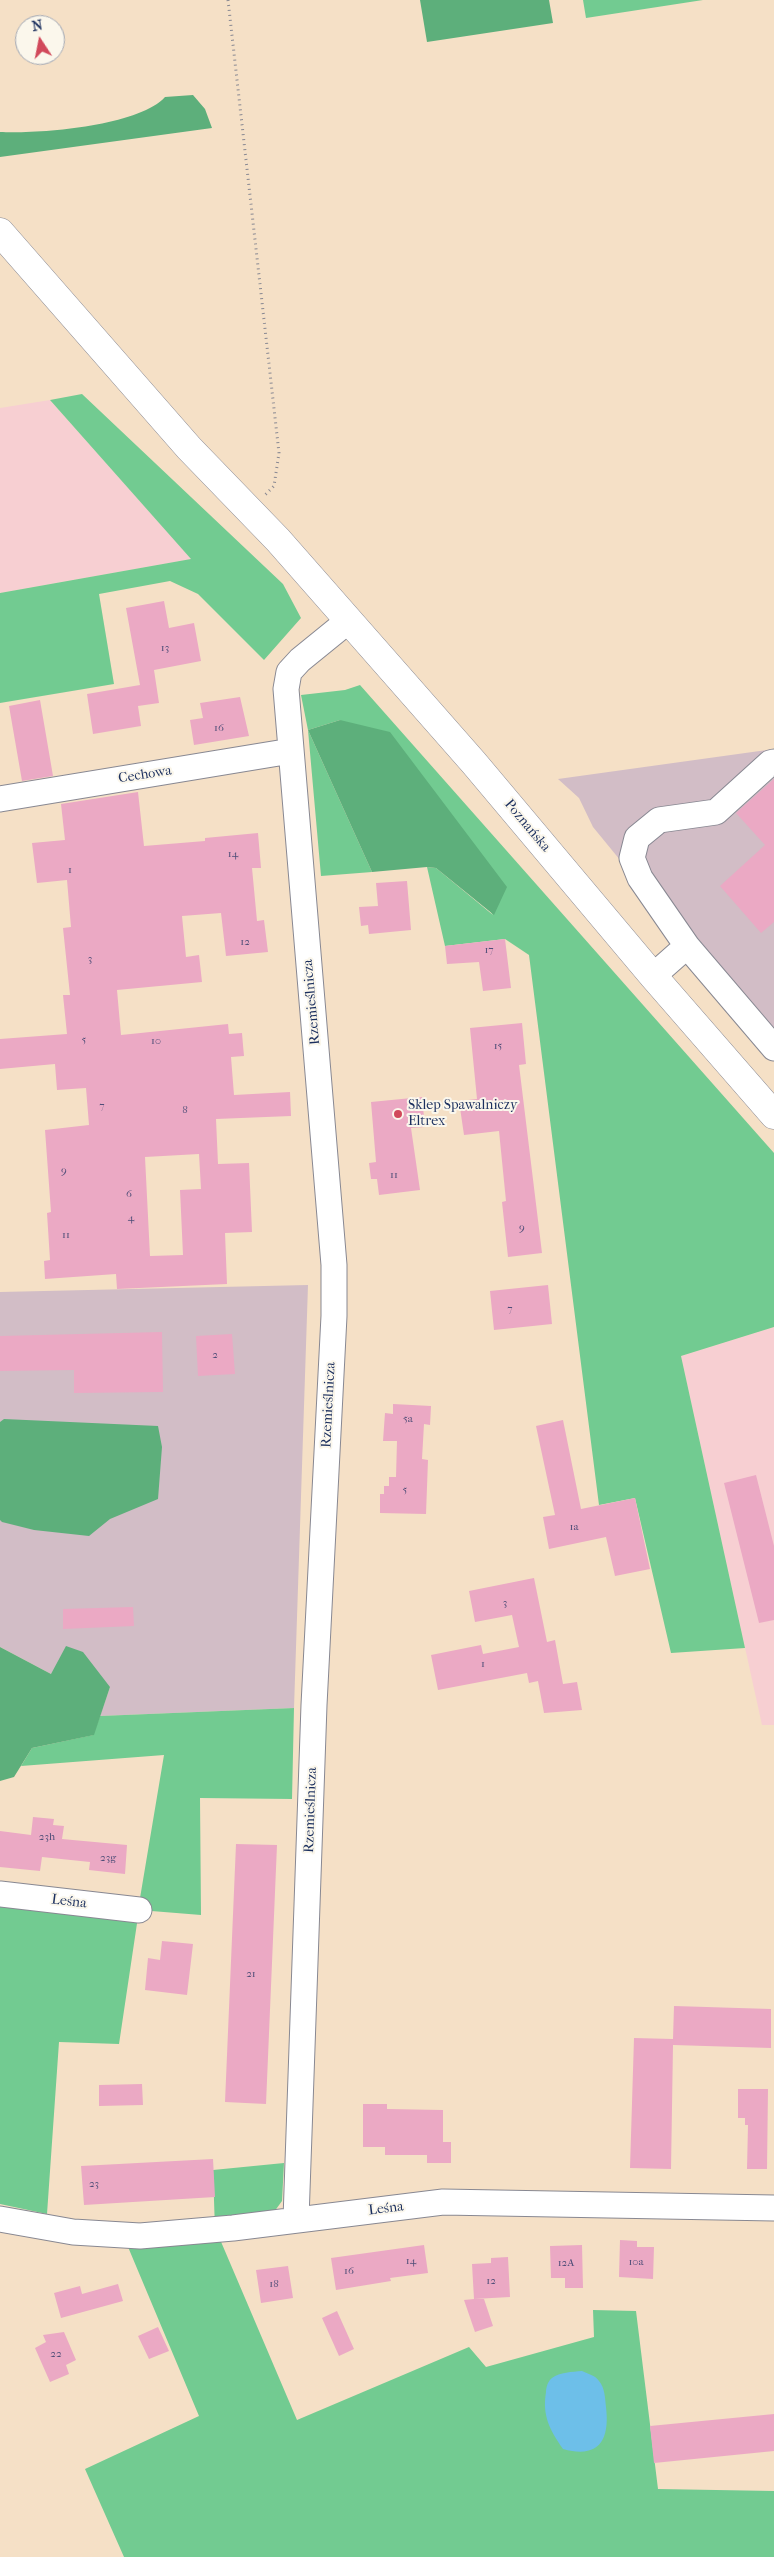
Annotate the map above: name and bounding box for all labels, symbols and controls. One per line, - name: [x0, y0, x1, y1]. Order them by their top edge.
- north arrow: [15, 15, 65, 65]
- text: N: [30, 16, 44, 35]
- house number: 13: [161, 641, 169, 655]
- house number: 16: [214, 721, 224, 735]
- street label: Cechowa: [117, 762, 173, 788]
- street label: Poznańska: [500, 796, 554, 856]
- house number: 14: [228, 847, 238, 861]
- house number: 1: [68, 863, 72, 877]
- house number: 12: [240, 935, 250, 949]
- house number: 17: [484, 943, 494, 957]
- house number: 3: [88, 952, 92, 966]
- street label: Rzemieślnicza: [300, 959, 324, 1045]
- house number: 5: [82, 1033, 86, 1047]
- house number: 10: [151, 1034, 161, 1048]
- house number: 15: [494, 1039, 502, 1053]
- place label: Sklep Spawalniczy Eltrex: [408, 1098, 517, 1130]
- house number: 7: [99, 1099, 105, 1113]
- house number: 8: [182, 1103, 188, 1117]
- marker: Sklep Spawalniczy Eltrex: [392, 1108, 404, 1120]
- house number: 9: [61, 1164, 67, 1178]
- house number: 11: [390, 1168, 398, 1182]
- house number: 6: [126, 1187, 132, 1201]
- house number: 4: [128, 1211, 134, 1225]
- house number: 9: [519, 1221, 525, 1235]
- house number: 11: [62, 1228, 70, 1242]
- house number: 7: [507, 1302, 513, 1316]
- house number: 2: [212, 1348, 218, 1362]
- street label: Rzemieślnicza: [318, 1362, 340, 1448]
- house number: 5a: [403, 1412, 413, 1426]
- house number: 5: [403, 1483, 407, 1497]
- house number: 1a: [569, 1520, 579, 1534]
- house number: 3: [503, 1596, 507, 1610]
- house number: 1: [481, 1657, 485, 1671]
- street label: Rzemieślnicza: [301, 1767, 321, 1853]
- house number: 23h: [39, 1830, 55, 1844]
- house number: 23g: [100, 1851, 116, 1865]
- street label: Leśna: [51, 1892, 87, 1912]
- house number: 21: [246, 1967, 256, 1981]
- house number: 23: [89, 2177, 99, 2191]
- street label: Leśna: [368, 2199, 404, 2219]
- house number: 14: [406, 2254, 416, 2268]
- house number: 10a: [628, 2255, 644, 2269]
- house number: 12A: [558, 2256, 574, 2270]
- house number: 16: [344, 2264, 354, 2278]
- house number: 12: [486, 2274, 496, 2288]
- house number: 18: [269, 2277, 279, 2291]
- house number: 22: [50, 2347, 62, 2361]

